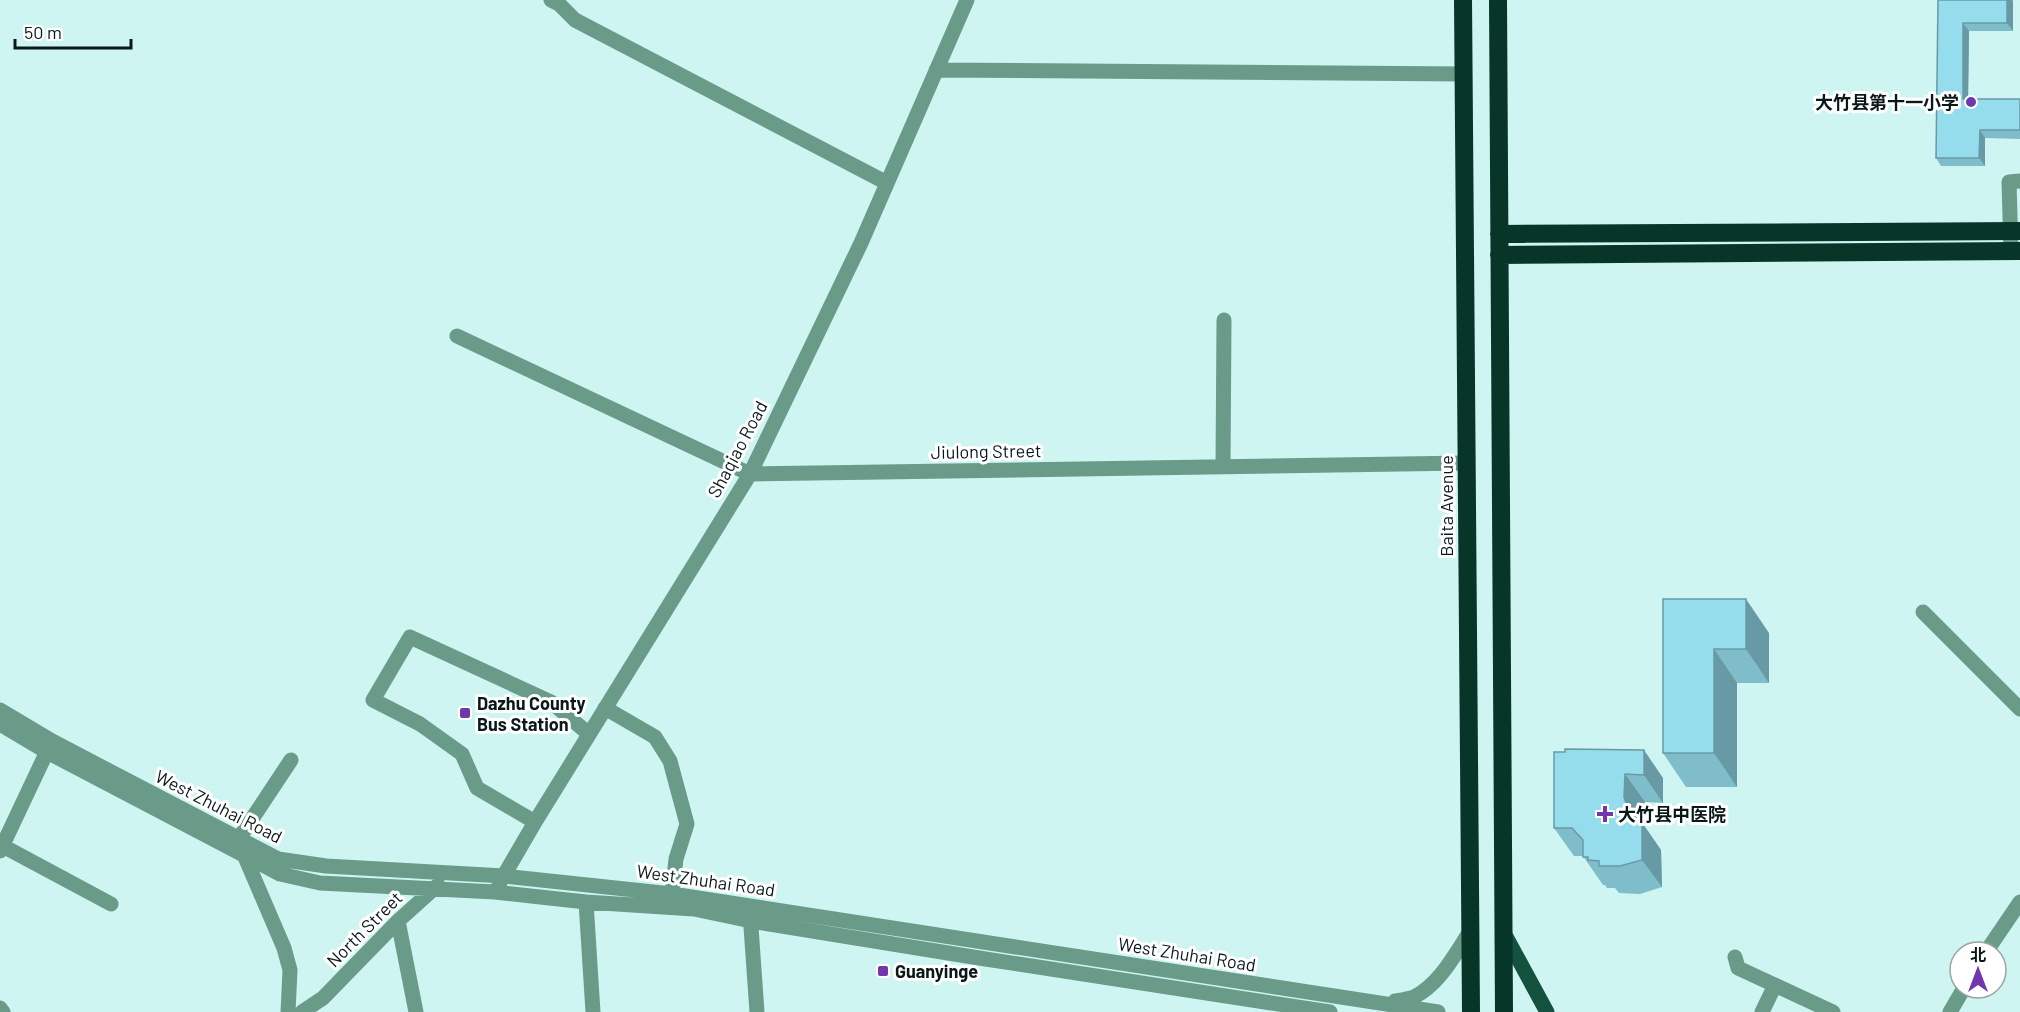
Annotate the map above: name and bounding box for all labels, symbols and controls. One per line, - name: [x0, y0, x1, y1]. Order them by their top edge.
- scale bar: [15, 12, 130, 50]
- text: 50 m: [24, 21, 62, 43]
- place label: 大竹县第十一小学: [1815, 91, 1959, 113]
- marker: 大竹县第十一小学: [1964, 95, 1978, 109]
- street label: Shaqiao Road: [702, 397, 772, 501]
- street label: Jiulong Street: [930, 439, 1042, 463]
- street label: Baita Avenue: [1435, 455, 1457, 557]
- place label: Dazhu County Bus Station: [477, 692, 586, 735]
- marker: Dazhu County Bus Station: [458, 706, 472, 720]
- street label: West Zhuhai Road: [152, 765, 286, 847]
- place label: 大竹县中医院: [1618, 803, 1726, 825]
- marker: 大竹县中医院: [1596, 805, 1614, 823]
- street label: West Zhuhai Road: [636, 859, 776, 901]
- street label: North Street: [322, 887, 406, 971]
- street label: West Zhuhai Road: [1117, 932, 1257, 976]
- north arrow: [1948, 940, 2008, 1000]
- text: 北: [1970, 945, 1986, 964]
- place label: Guanyinge: [895, 960, 978, 982]
- marker: Guanyinge: [876, 964, 890, 978]

